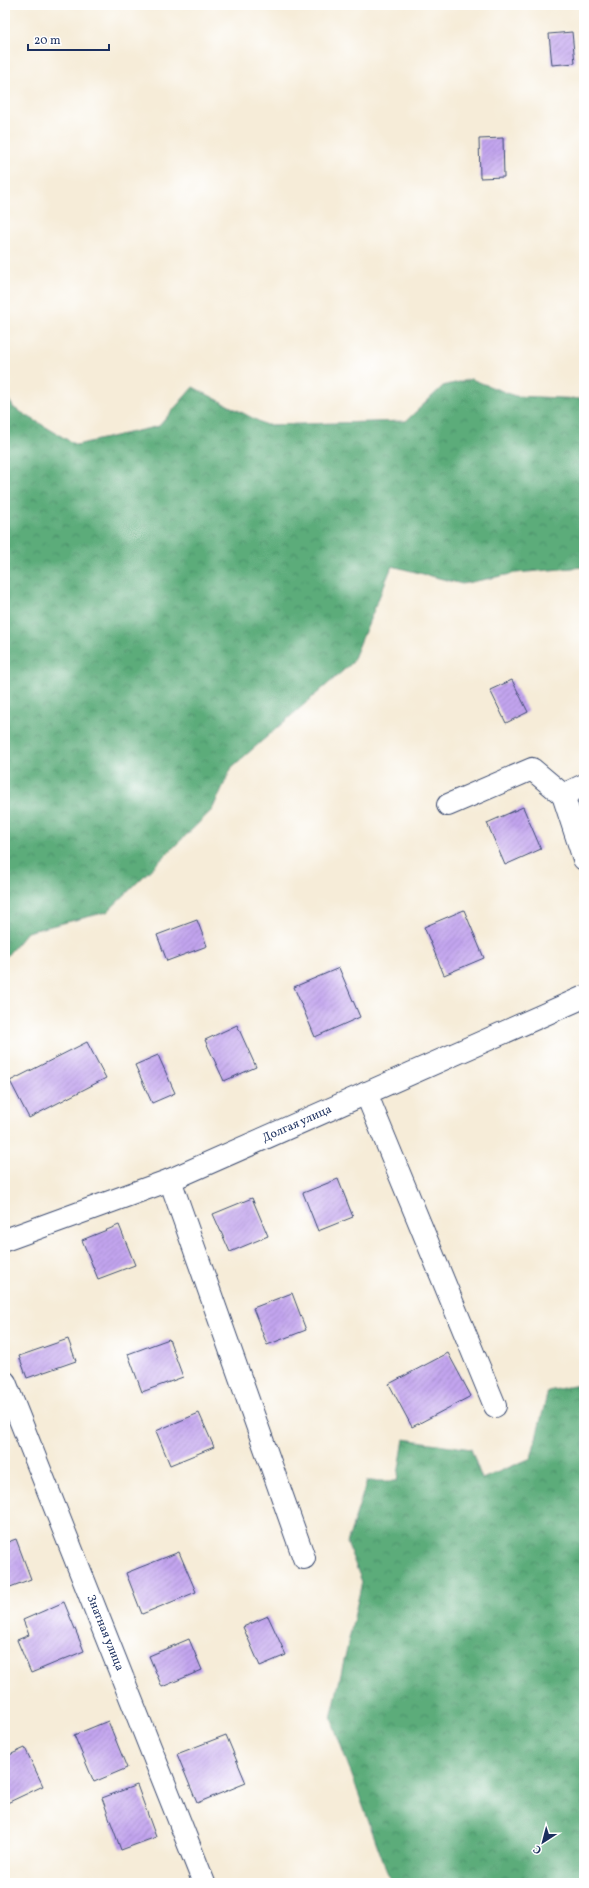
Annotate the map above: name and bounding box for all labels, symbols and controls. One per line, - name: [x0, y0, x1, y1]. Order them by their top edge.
- scale bar: [28, 26, 109, 52]
- text: 20 m: [34, 33, 61, 49]
- street label: Долгая улица: [260, 1102, 334, 1146]
- street label: Знатная улица: [82, 1593, 128, 1673]
- north arrow: [523, 1822, 563, 1862]
- text: С: [531, 1841, 545, 1857]

